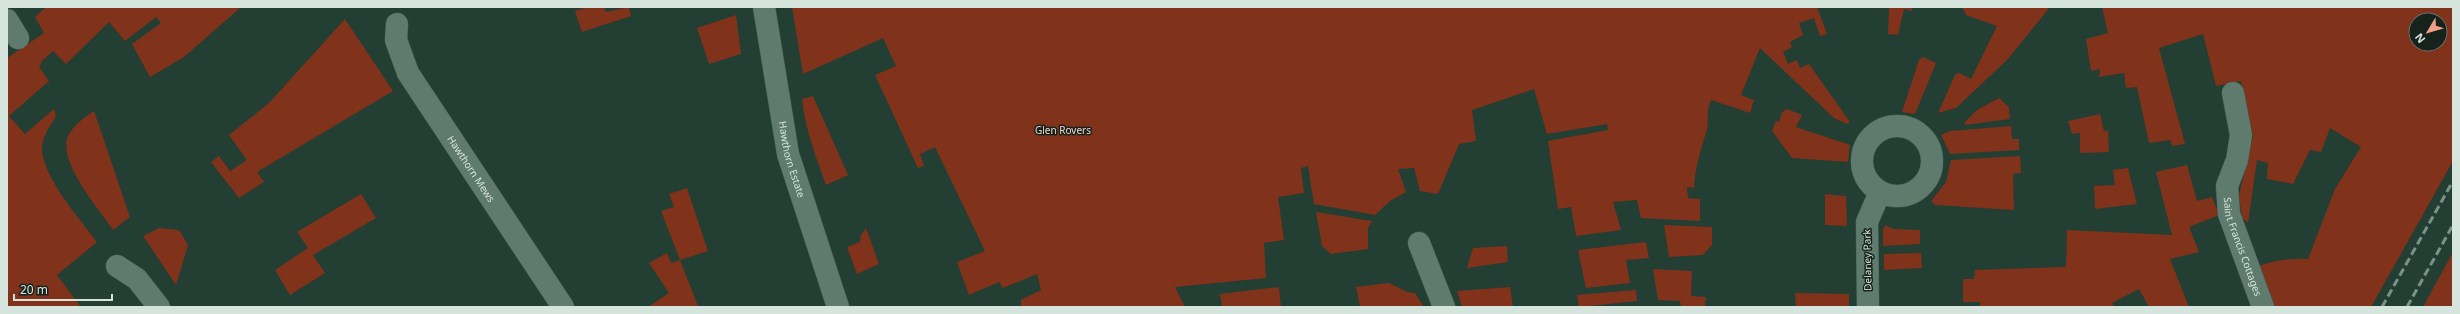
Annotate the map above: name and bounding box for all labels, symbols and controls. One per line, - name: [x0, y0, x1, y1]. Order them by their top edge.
- north arrow: [2408, 12, 2448, 52]
- text: N: [2411, 30, 2428, 47]
- street label: Hawthorn Estate: [776, 120, 809, 200]
- park label: Glen Rovers: [1035, 123, 1091, 137]
- street label: Hawthorn Mews: [444, 133, 499, 205]
- street label: Saint Francis Cottages: [2221, 197, 2265, 298]
- street label: Delaney Park: [1859, 228, 1875, 291]
- scale bar: [14, 276, 112, 302]
- text: 20 m: [20, 281, 48, 298]

